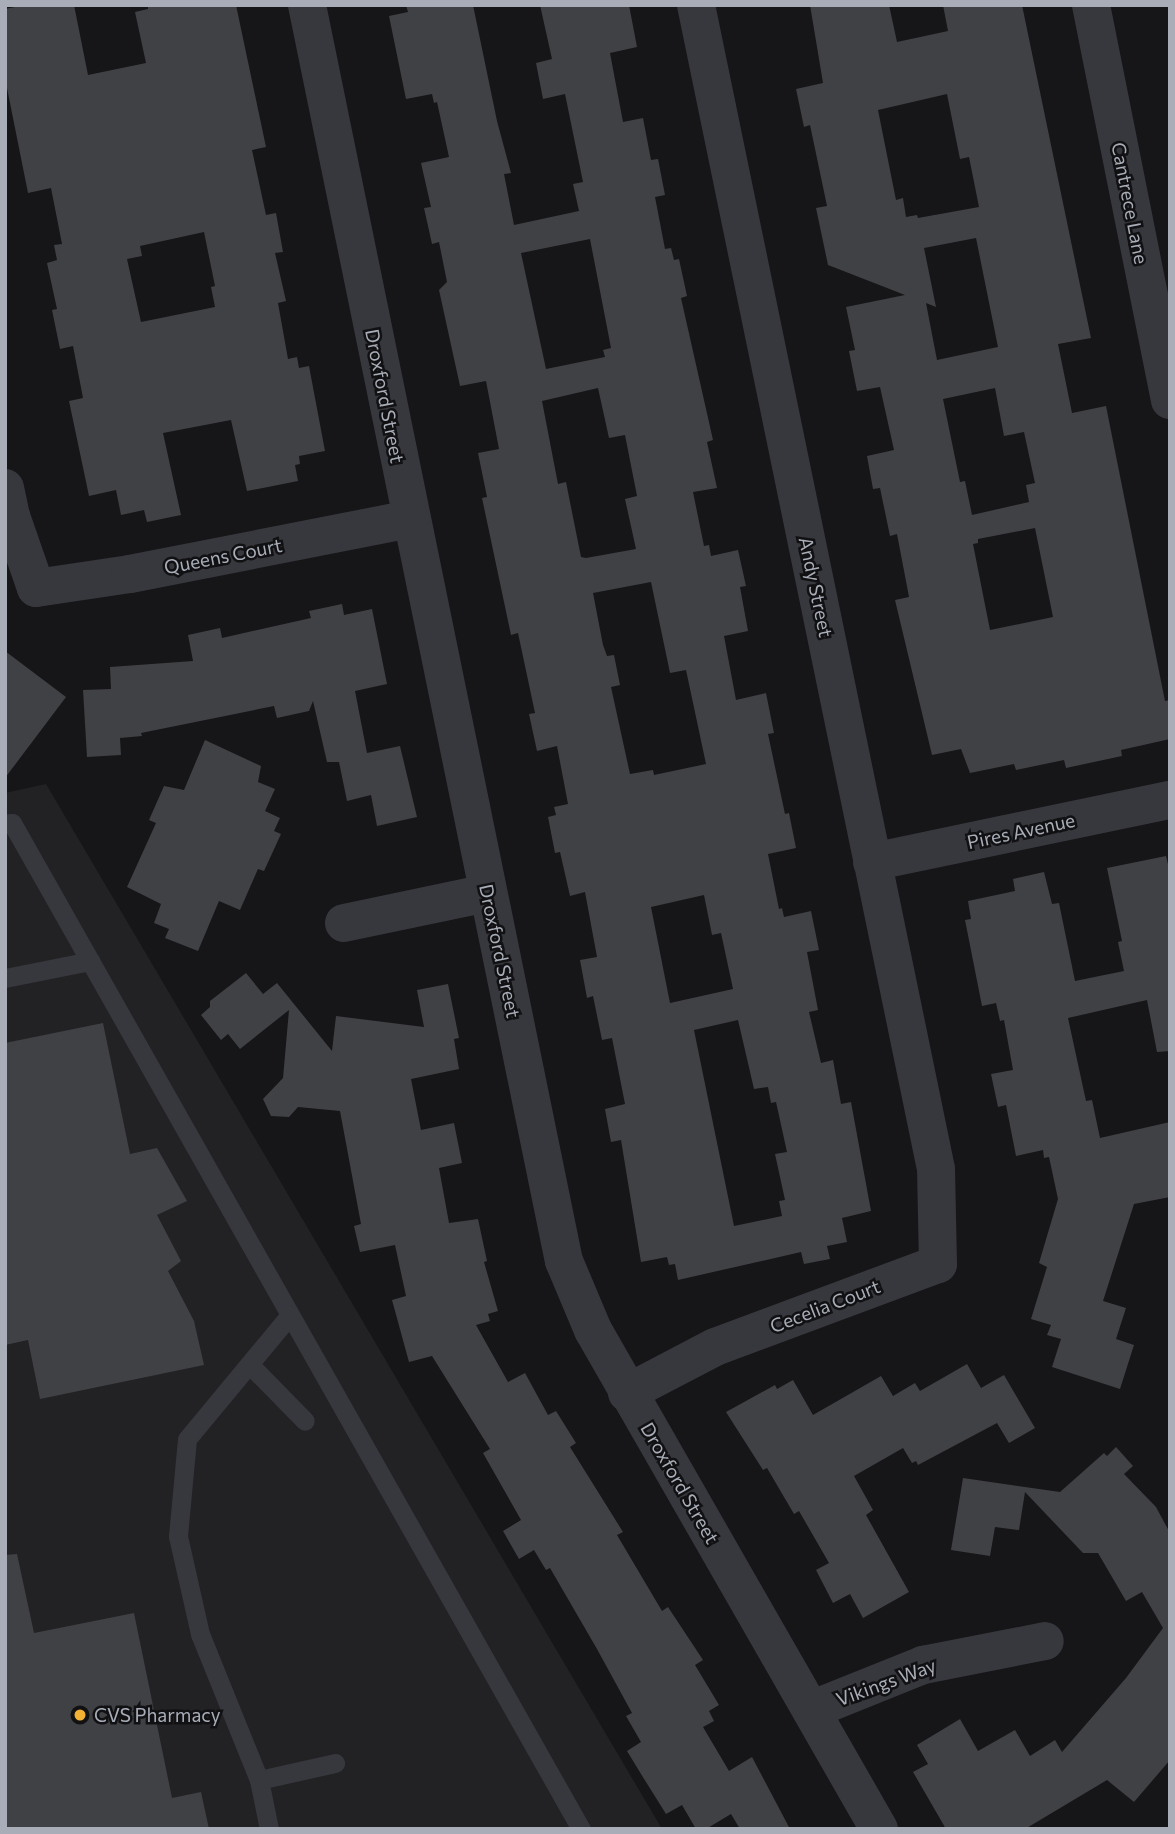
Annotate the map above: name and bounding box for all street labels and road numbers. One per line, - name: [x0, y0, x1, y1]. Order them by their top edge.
- street label: Cantrece Lane: [1107, 140, 1153, 266]
- street label: Droxford Street: [361, 327, 409, 465]
- street label: Queens Court: [162, 533, 284, 579]
- street label: Andy Street: [794, 535, 838, 639]
- street label: Pires Avenue: [965, 808, 1077, 854]
- street label: Droxford Street: [475, 882, 525, 1020]
- street label: Cecelia Court: [767, 1275, 883, 1337]
- street label: Droxford Street: [636, 1418, 724, 1548]
- street label: Vikings Way: [833, 1653, 939, 1711]

